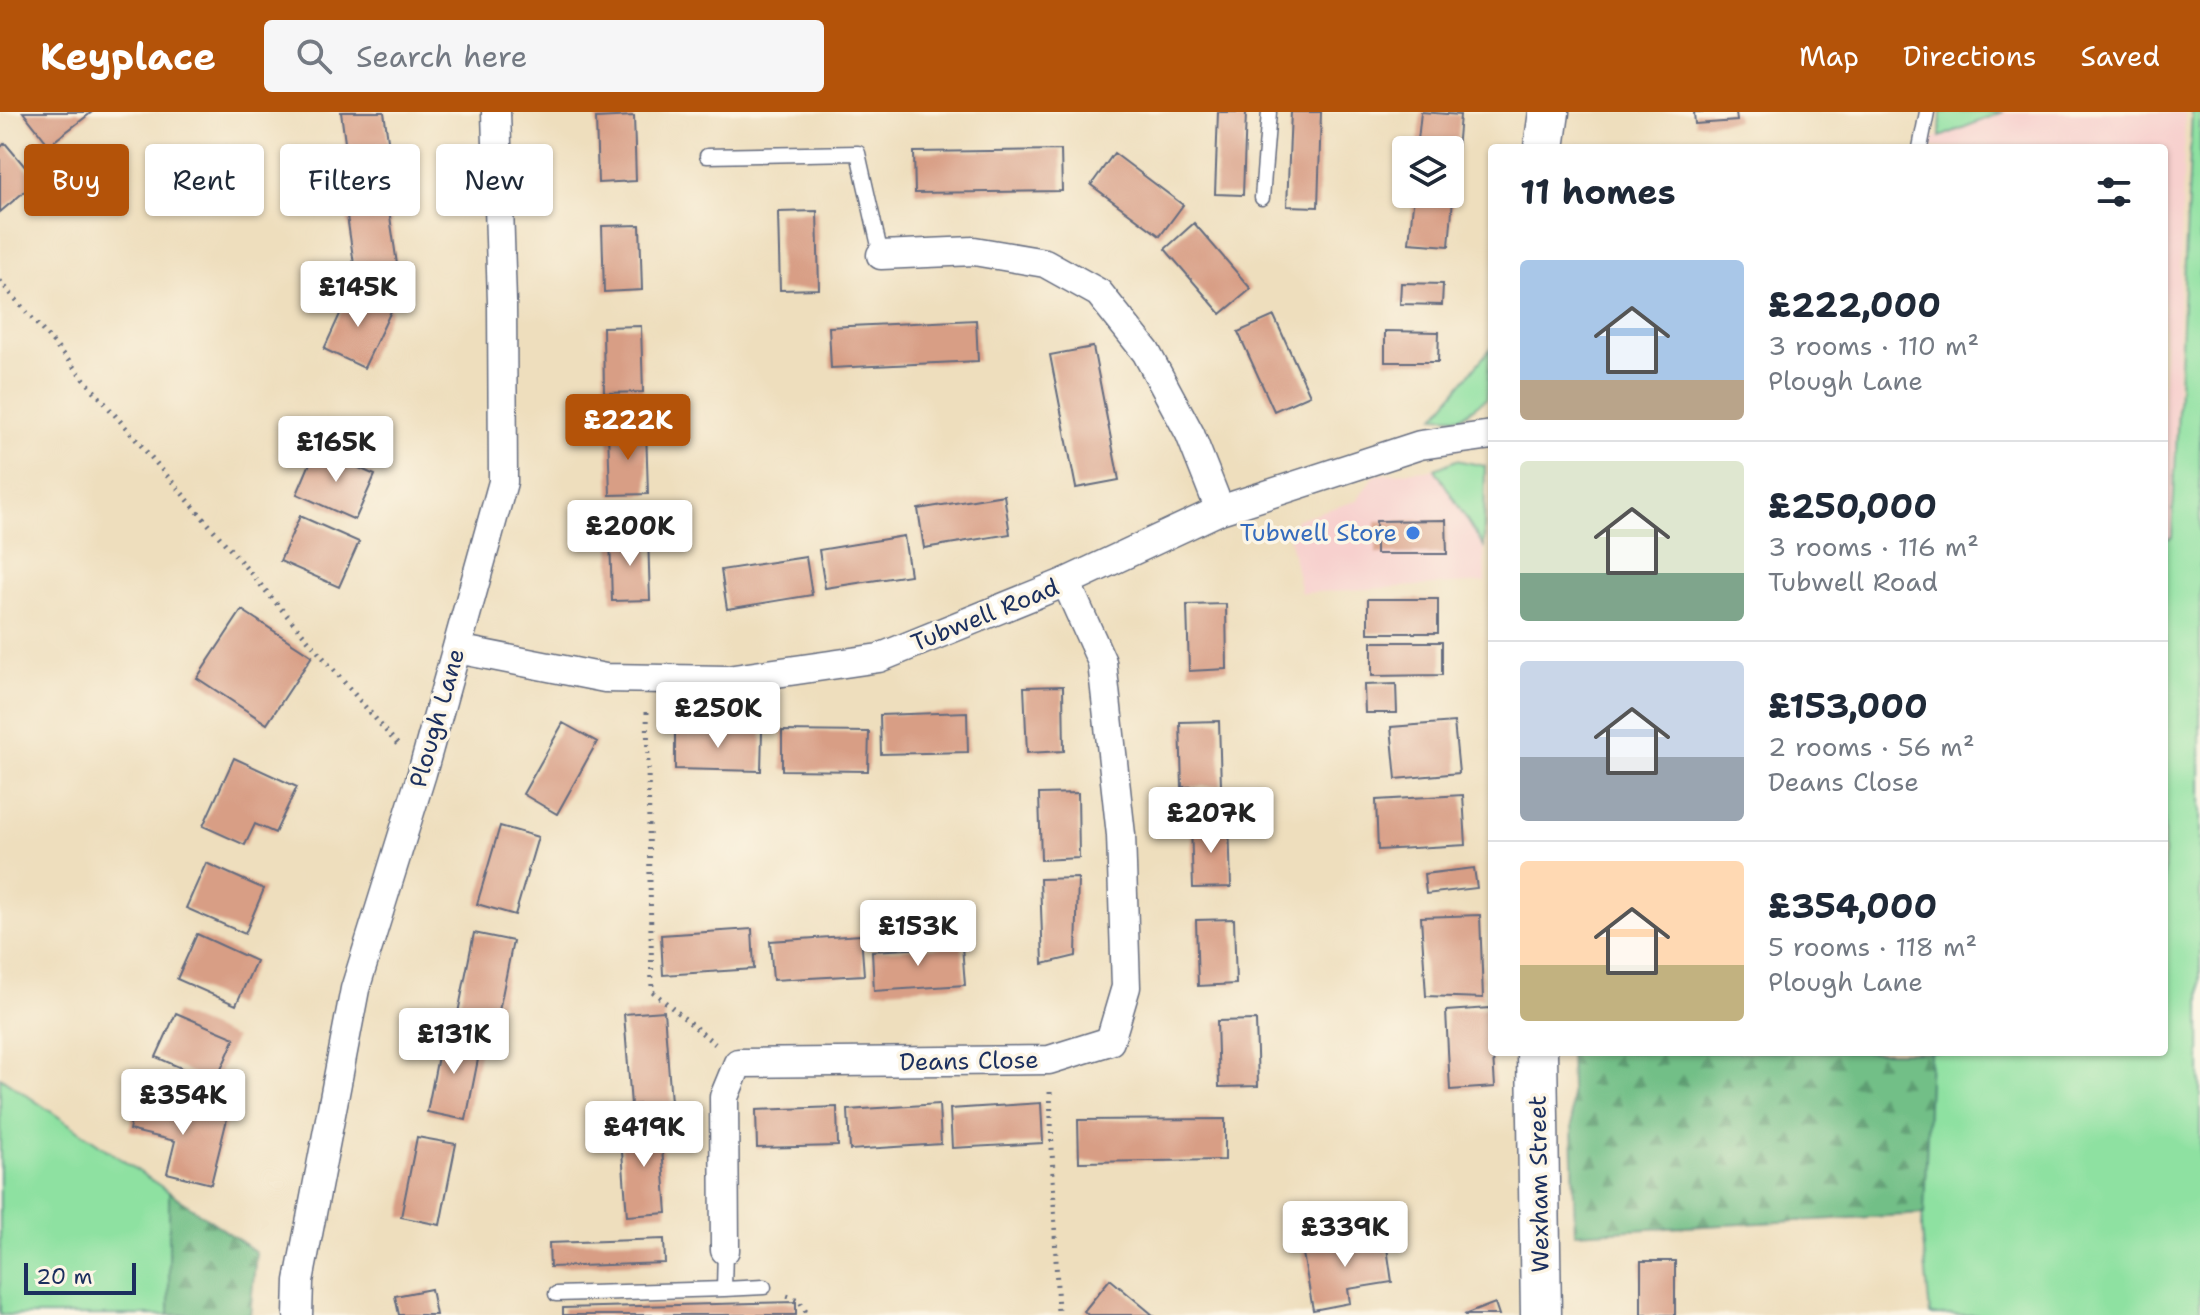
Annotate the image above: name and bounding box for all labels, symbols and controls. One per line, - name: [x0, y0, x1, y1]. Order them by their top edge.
- search box: [264, 20, 824, 92]
- text: Keyplace: [40, 31, 216, 82]
- icon: search: [292, 34, 336, 78]
- text: Search here: [356, 36, 527, 77]
- text: Map: [1799, 37, 1859, 75]
- text: Directions: [1903, 37, 2037, 75]
- text: Saved: [2081, 37, 2160, 75]
- map controls: [1392, 136, 1464, 208]
- button: layers: [1392, 136, 1464, 208]
- chip: Buy: [24, 144, 129, 216]
- chip: Rent: [145, 144, 264, 216]
- chip: Filters: [280, 144, 420, 216]
- chip: New: [436, 144, 553, 216]
- text: 11 homes: [1520, 169, 1676, 215]
- icon: filters: [2092, 170, 2136, 214]
- pin: £145K: [302, 261, 414, 329]
- text: £145K: [319, 269, 397, 304]
- text: £222,000: [1768, 282, 1941, 328]
- icon: home: [1584, 292, 1680, 388]
- text: 3 rooms · 110 m²: [1768, 328, 1979, 363]
- text: Plough Lane: [1768, 363, 1923, 398]
- pin: £222K: [572, 394, 684, 462]
- text: £222K: [583, 402, 673, 437]
- pin: £165K: [280, 416, 392, 484]
- text: £165K: [296, 424, 376, 459]
- text: £250,000: [1768, 483, 1937, 529]
- icon: home: [1584, 493, 1680, 589]
- pin: £200K: [574, 500, 686, 568]
- text: £200K: [585, 508, 675, 543]
- place label: Tubwell Store: [1240, 517, 1397, 549]
- marker: Tubwell Store: [1404, 524, 1422, 542]
- text: 3 rooms · 116 m²: [1768, 529, 1979, 564]
- text: Tubwell Road: [1768, 564, 1938, 599]
- street label: Tubwell Road: [906, 571, 1064, 659]
- street label: Plough Lane: [402, 645, 472, 791]
- pin: £250K: [662, 682, 774, 750]
- text: £153,000: [1768, 683, 1928, 729]
- text: £250K: [674, 690, 762, 725]
- icon: home: [1584, 693, 1680, 789]
- text: 2 rooms · 56 m²: [1768, 729, 1975, 764]
- text: Deans Close: [1768, 764, 1919, 799]
- pin: £207K: [1155, 787, 1267, 855]
- text: £207K: [1167, 795, 1255, 830]
- text: £354,000: [1768, 883, 1937, 929]
- icon: home: [1584, 893, 1680, 989]
- pin: £153K: [862, 900, 974, 968]
- text: £153K: [878, 908, 958, 943]
- text: 5 rooms · 118 m²: [1768, 929, 1977, 964]
- text: Plough Lane: [1768, 964, 1923, 999]
- pin: £131K: [398, 1008, 510, 1076]
- text: £131K: [417, 1016, 491, 1051]
- street label: Deans Close: [899, 1044, 1039, 1078]
- pin: £354K: [127, 1069, 239, 1137]
- text: £354K: [139, 1077, 227, 1112]
- street label: Wexham Street: [1521, 1095, 1557, 1273]
- pin: £419K: [588, 1101, 700, 1169]
- text: £419K: [603, 1109, 685, 1144]
- pin: £339K: [1289, 1201, 1401, 1269]
- text: £339K: [1301, 1209, 1389, 1244]
- scale bar: [24, 1259, 136, 1295]
- text: 20 m: [36, 1262, 93, 1291]

